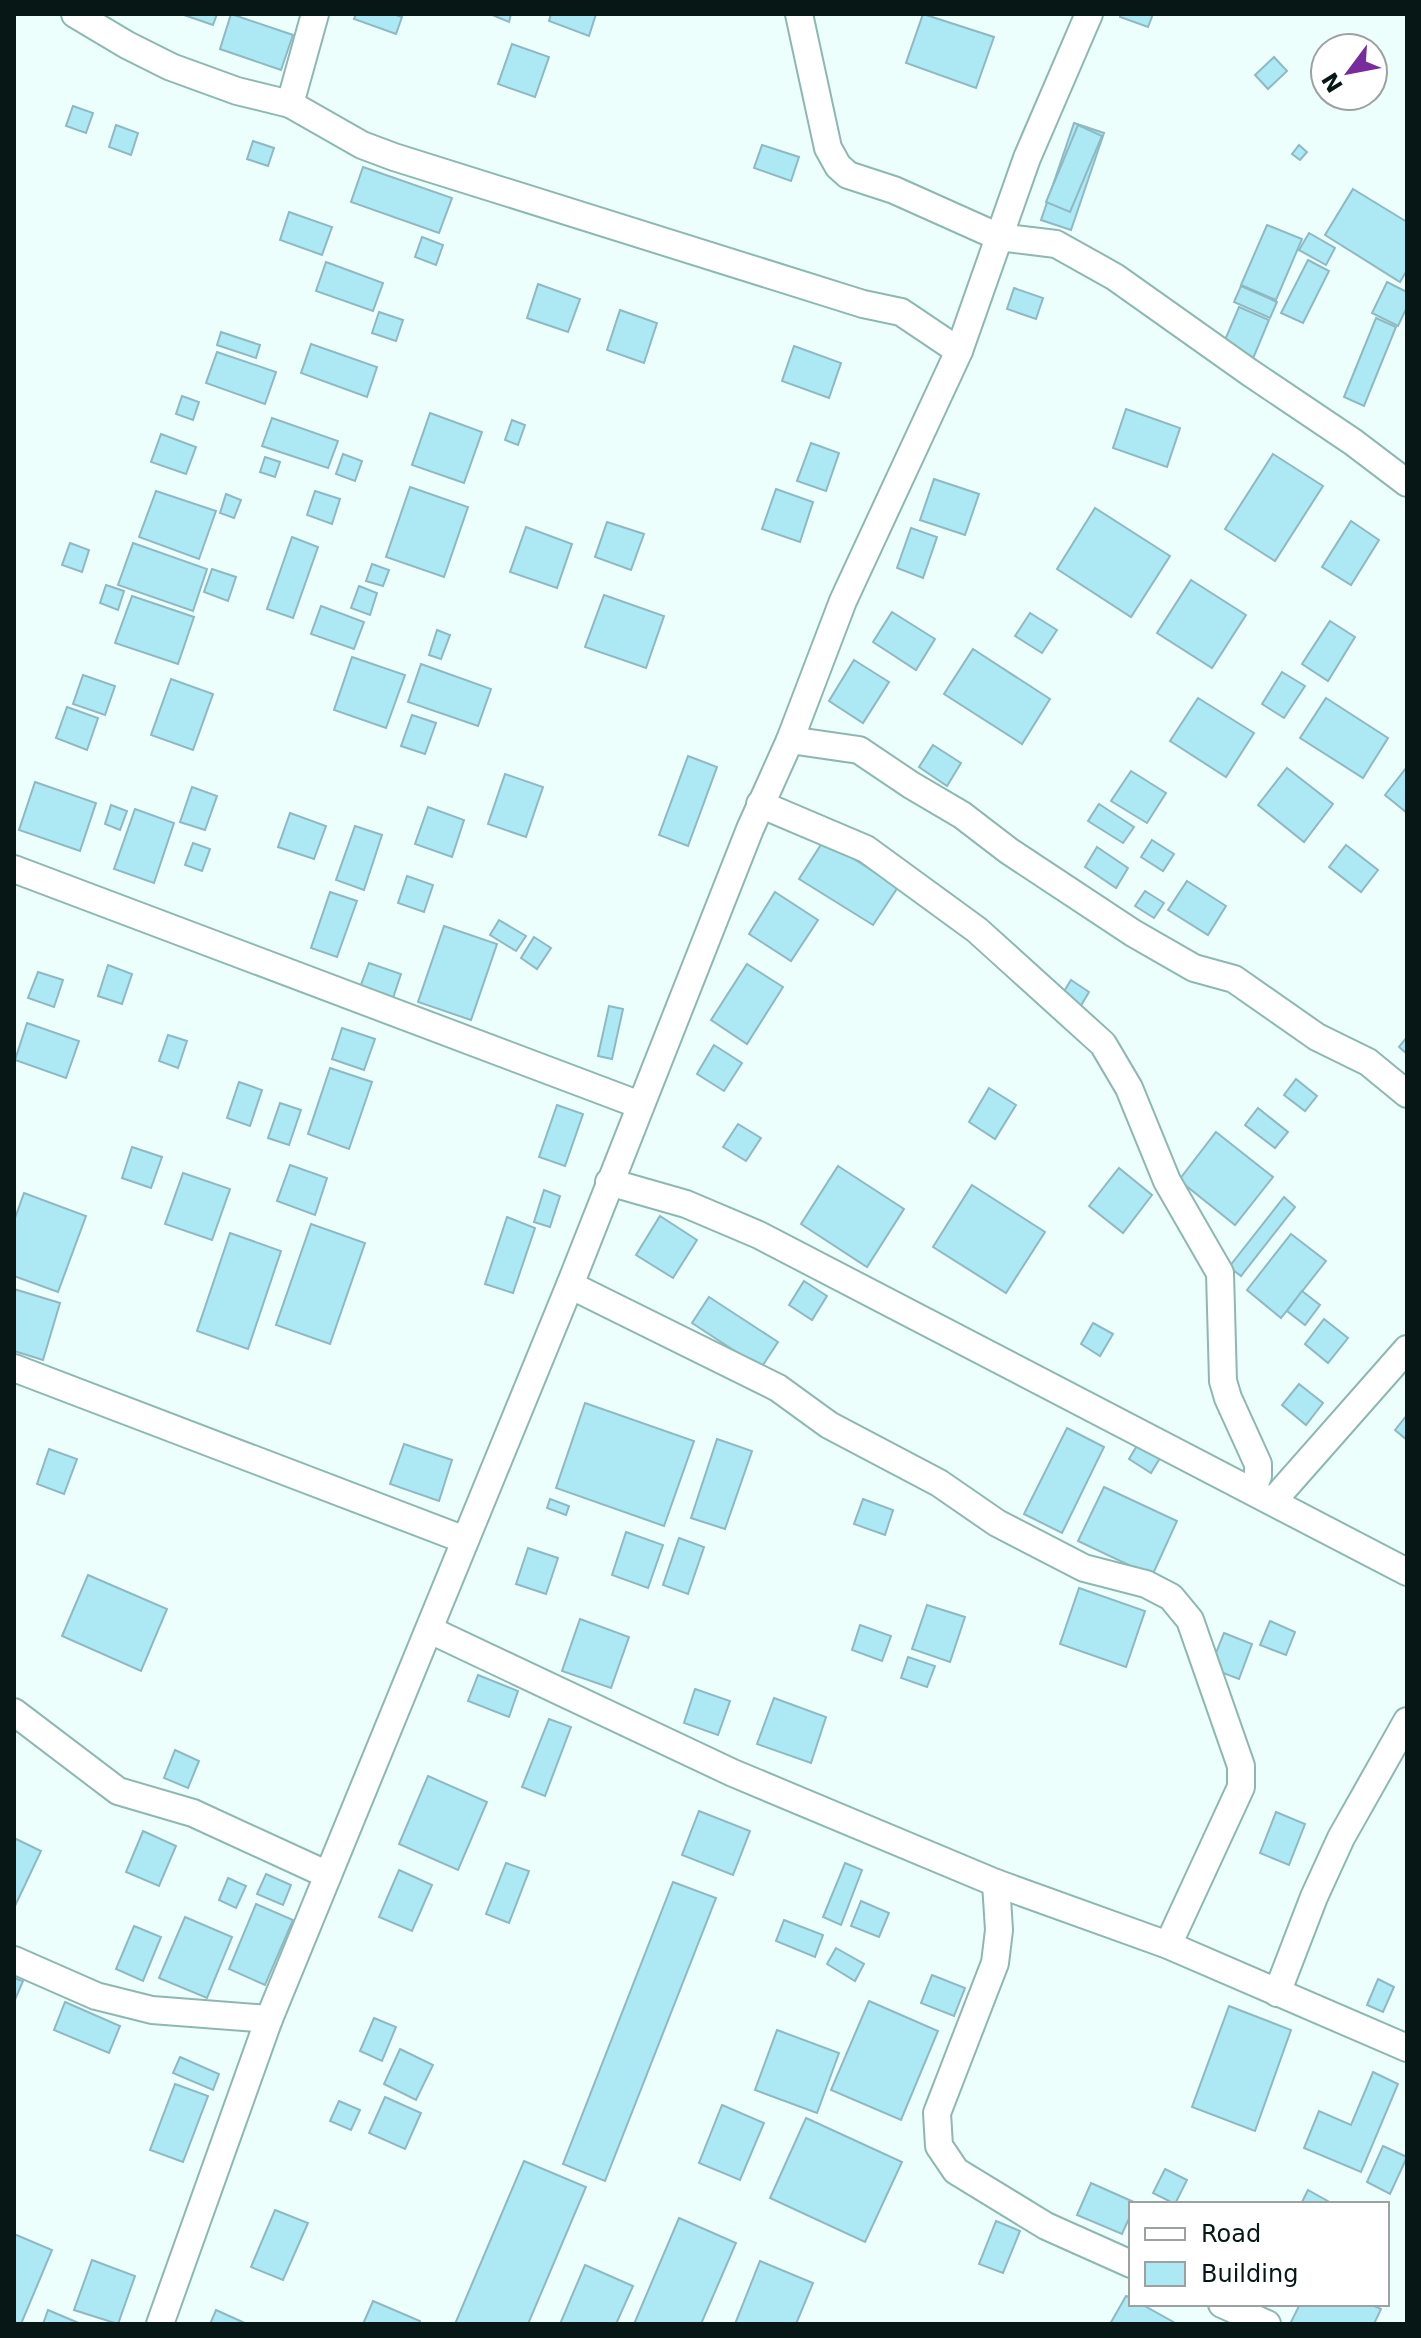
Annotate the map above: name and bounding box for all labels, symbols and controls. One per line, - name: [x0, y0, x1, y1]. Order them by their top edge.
- north arrow: [1309, 32, 1389, 112]
- text: N: [1317, 68, 1348, 97]
- legend: [1129, 2202, 1389, 2306]
- text: Road: [1201, 2220, 1261, 2248]
- text: Building: [1201, 2260, 1298, 2288]

